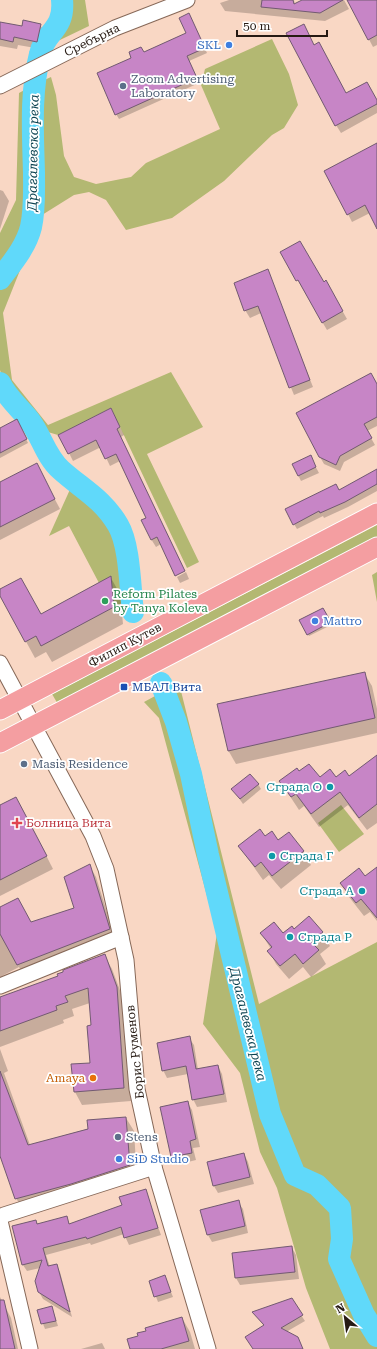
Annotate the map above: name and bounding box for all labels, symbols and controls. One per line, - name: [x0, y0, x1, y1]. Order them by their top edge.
- scale bar: [237, 12, 327, 38]
- text: 50 m: [243, 19, 270, 33]
- street label: Сребърна: [62, 20, 122, 59]
- place label: SKL: [197, 38, 221, 52]
- marker: SKL: [224, 40, 234, 50]
- place label: Zoom Advertising Laboratory: [131, 72, 234, 100]
- marker: Zoom Advertising Laboratory: [118, 81, 128, 91]
- water label: Драгалевска река: [24, 94, 42, 213]
- place label: Reform Pilates by Tanya Koleva: [113, 587, 208, 615]
- marker: Reform Pilates by Tanya Koleva: [100, 596, 110, 606]
- place label: Mattro: [323, 614, 362, 628]
- marker: Mattro: [310, 616, 320, 626]
- street label: Филип Кутев: [86, 620, 164, 670]
- place label: МБАЛ Вита: [132, 680, 202, 694]
- marker: МБАЛ Вита: [119, 682, 129, 692]
- place label: Masis Residence: [32, 757, 128, 771]
- marker: Masis Residence: [19, 759, 29, 769]
- place label: Сграда О: [266, 780, 322, 794]
- marker: Сграда О: [325, 782, 335, 792]
- place label: Болница Вита: [26, 816, 111, 830]
- marker: Болница Вита: [11, 817, 23, 829]
- place label: Сграда Г: [280, 849, 333, 863]
- marker: Сграда Г: [267, 851, 277, 861]
- place label: Сграда А: [299, 884, 355, 898]
- marker: Сграда А: [357, 886, 367, 896]
- place label: Сграда Р: [298, 930, 352, 944]
- marker: Сграда Р: [285, 932, 295, 942]
- water label: Драгалевска река: [226, 964, 269, 1083]
- street label: Борис Руменов: [123, 1004, 147, 1100]
- place label: Amaya: [46, 1071, 85, 1085]
- marker: Amaya: [88, 1073, 98, 1083]
- place label: Stens: [126, 1130, 158, 1144]
- marker: Stens: [113, 1132, 123, 1142]
- place label: SiD Studio: [127, 1152, 189, 1166]
- marker: SiD Studio: [114, 1154, 124, 1164]
- north arrow: [325, 1297, 365, 1337]
- text: N: [334, 1301, 348, 1316]

